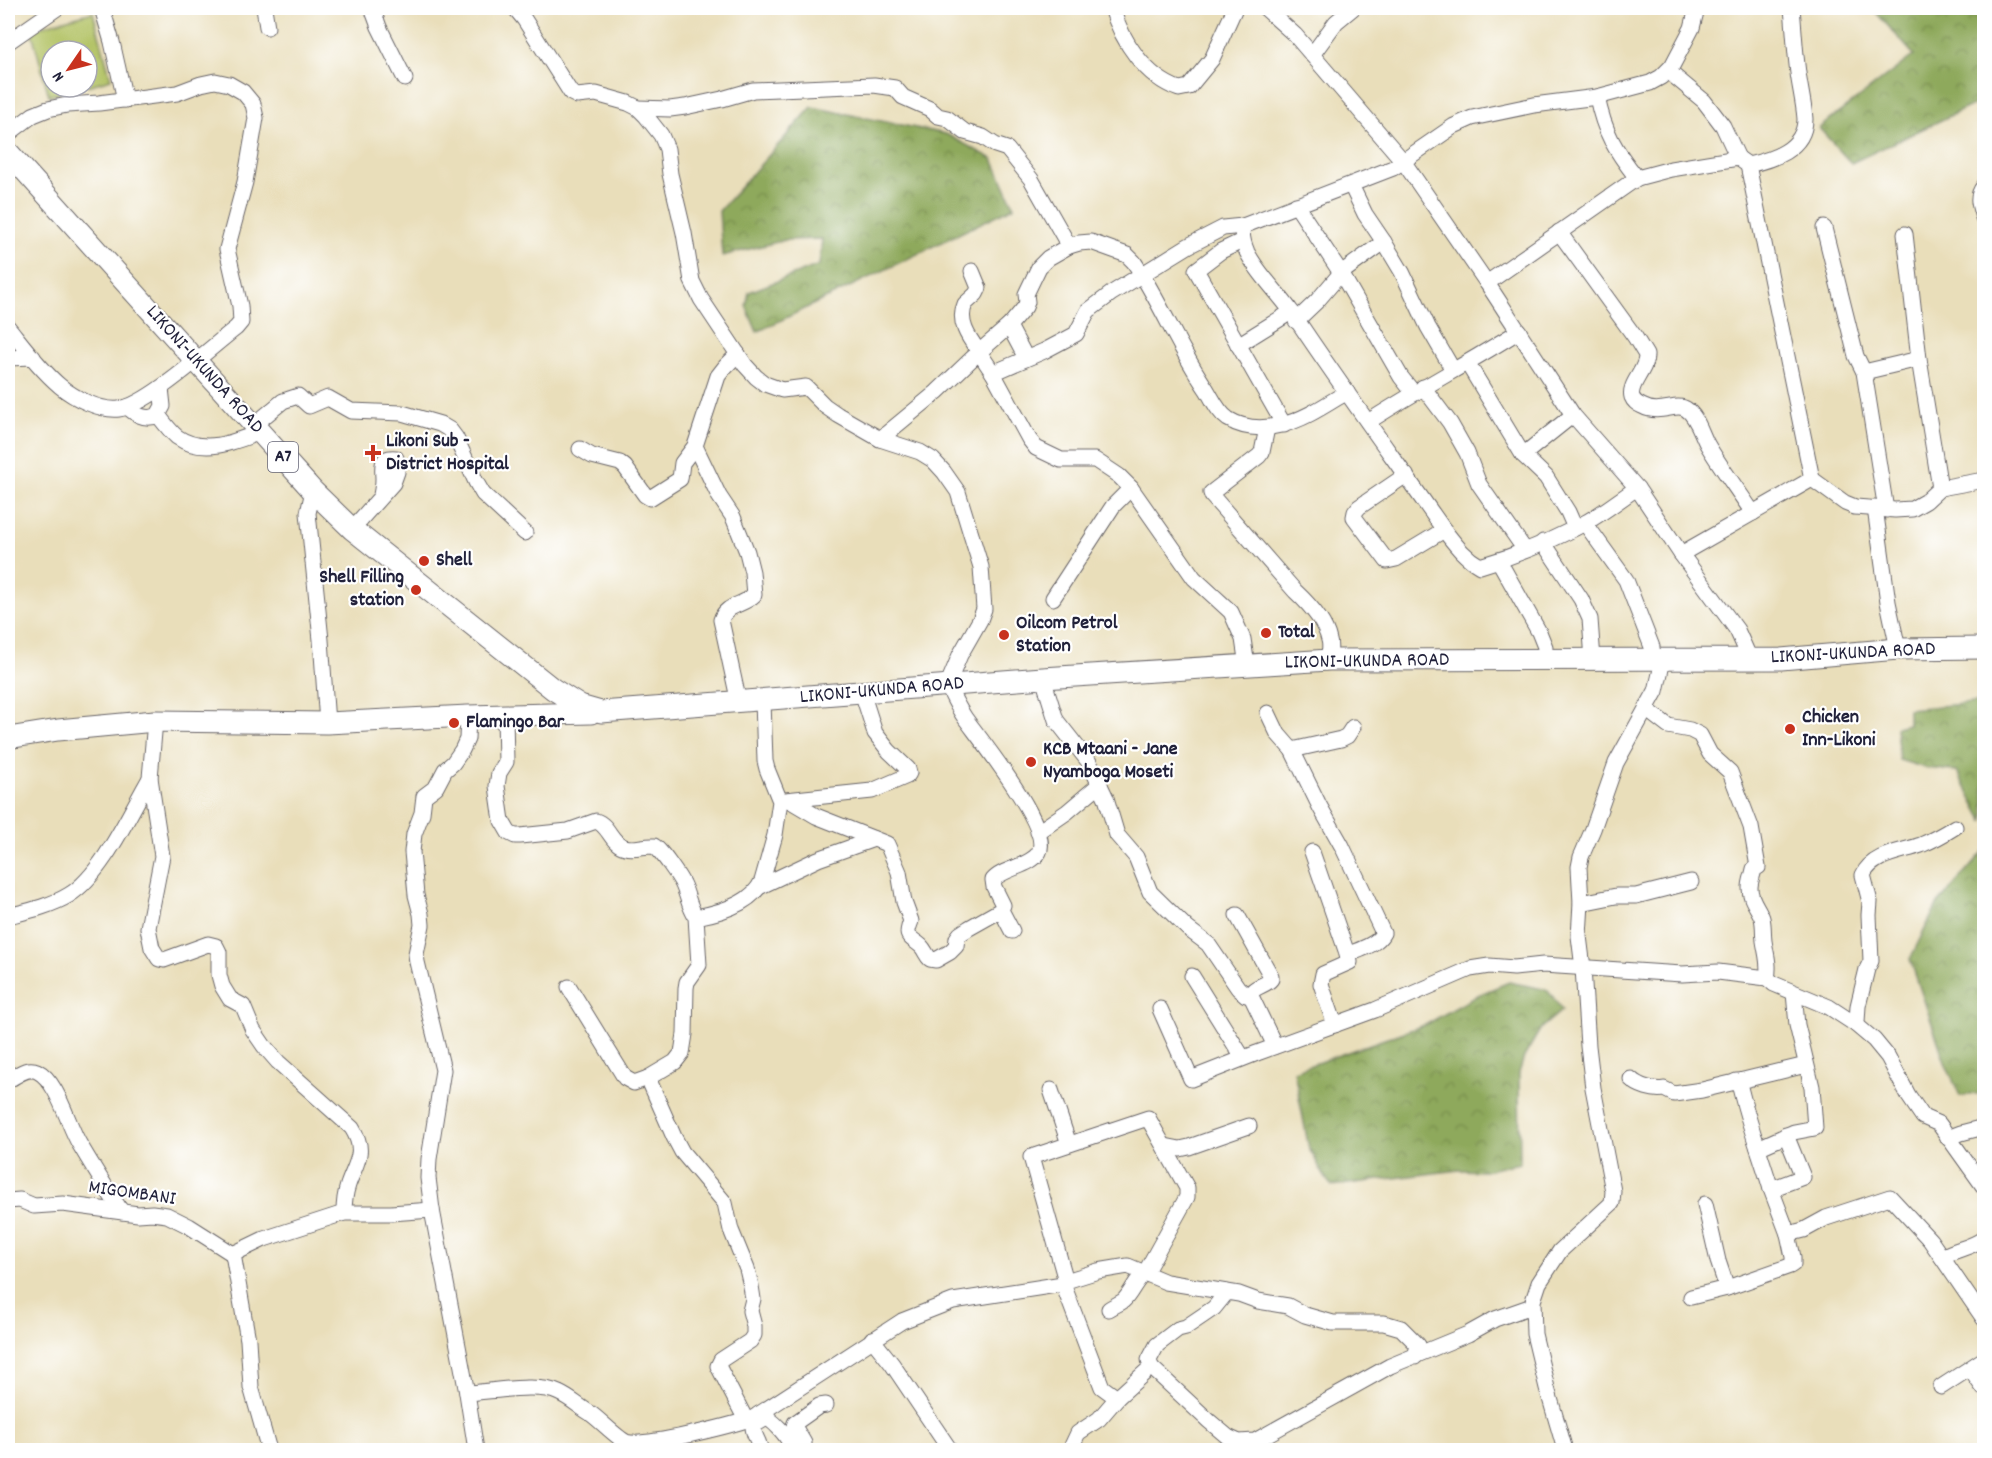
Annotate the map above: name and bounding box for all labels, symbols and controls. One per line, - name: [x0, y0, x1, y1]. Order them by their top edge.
- north arrow: [39, 39, 99, 99]
- text: N: [47, 66, 70, 86]
- street label: LIKONI-UKUNDA ROAD: [138, 299, 270, 441]
- place label: Likoni Sub - District Hospital: [386, 428, 509, 479]
- road number: A7: [268, 442, 298, 472]
- marker: Likoni Sub - District Hospital: [364, 444, 382, 462]
- place label: Shell: [436, 547, 473, 575]
- marker: Shell: [417, 554, 431, 568]
- place label: Shell Filling station: [319, 564, 404, 615]
- marker: Shell Filling station: [409, 583, 423, 597]
- place label: Oilcom Petrol Station: [1016, 610, 1118, 661]
- place label: Total: [1278, 619, 1315, 647]
- marker: Total: [1259, 626, 1273, 640]
- marker: Oilcom Petrol Station: [997, 628, 1011, 642]
- street label: LIKONI-UKUNDA ROAD: [1770, 636, 1936, 672]
- street label: LIKONI-UKUNDA ROAD: [1284, 647, 1450, 677]
- street label: LIKONI-UKUNDA ROAD: [799, 670, 965, 712]
- place label: Chicken Inn-Likoni: [1802, 704, 1876, 755]
- place label: Flamingo Bar: [466, 709, 565, 737]
- marker: Flamingo Bar: [447, 716, 461, 730]
- marker: Chicken Inn-Likoni: [1783, 722, 1797, 736]
- place label: KCB Mtaani - Jane Nyamboga Moseti: [1043, 736, 1178, 787]
- marker: KCB Mtaani - Jane Nyamboga Moseti: [1024, 755, 1038, 769]
- street label: MIGOMBANI: [87, 1174, 177, 1214]

